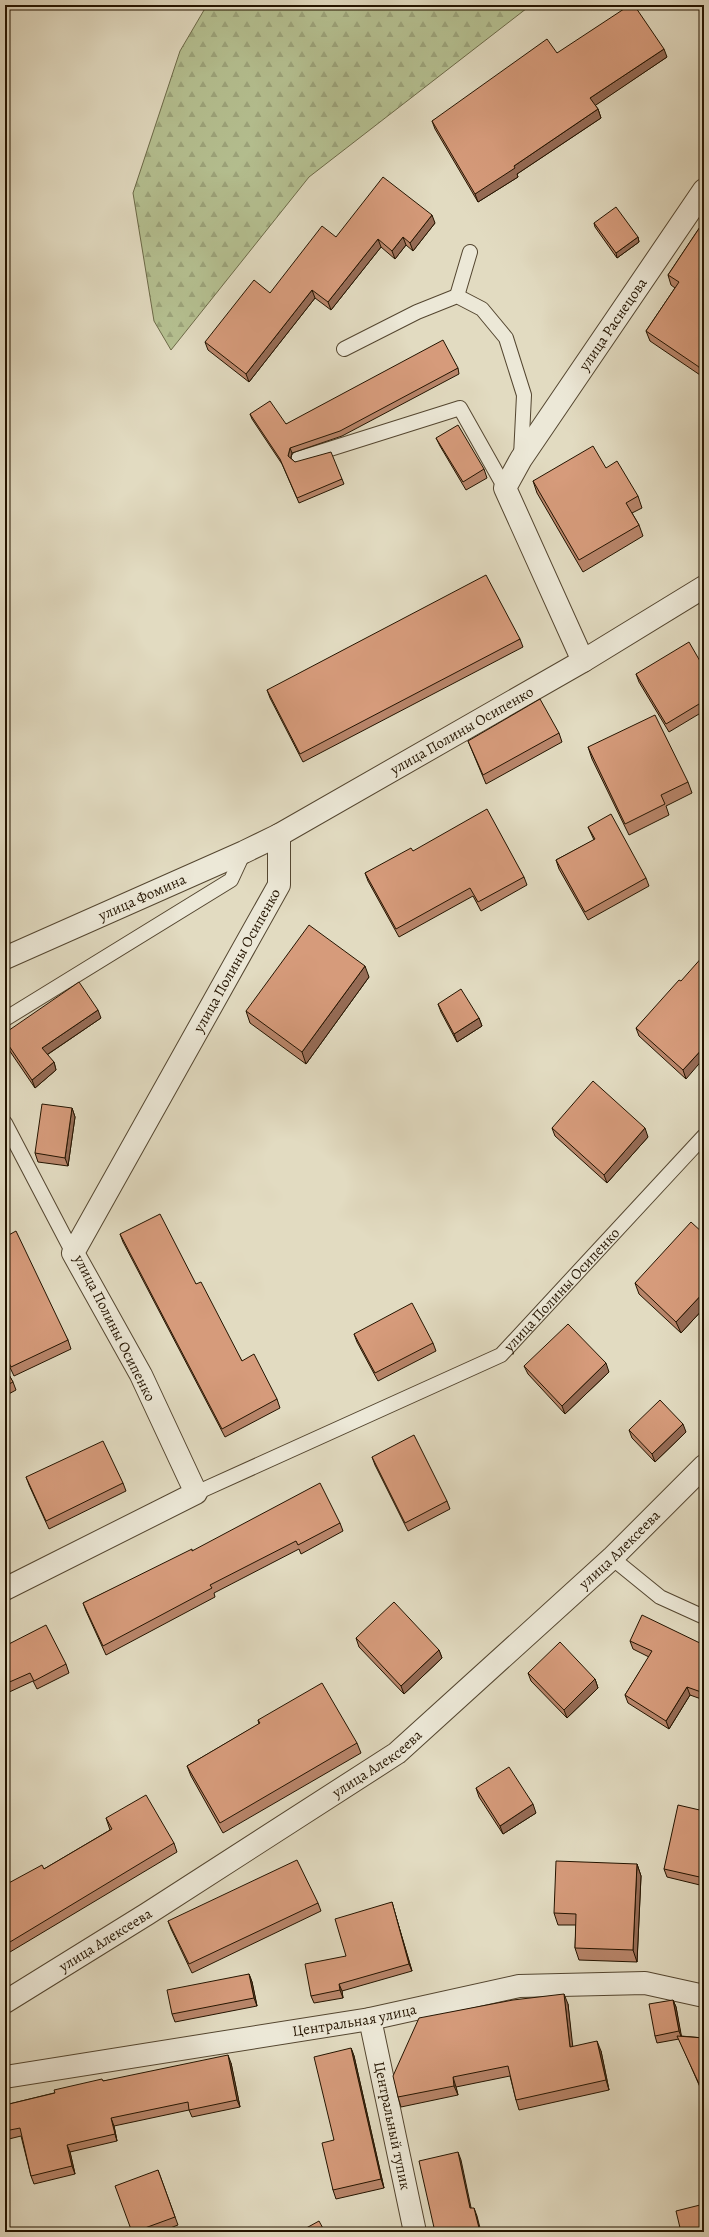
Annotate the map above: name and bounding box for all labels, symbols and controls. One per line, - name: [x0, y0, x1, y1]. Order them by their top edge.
- street label: улица Раснецова: [573, 274, 652, 375]
- street label: улица Полины Осипенко: [386, 681, 537, 780]
- street label: улица Фомина: [94, 869, 189, 926]
- street label: улица Полины Осипенко: [188, 885, 285, 1037]
- street label: улица Полины Осипенко: [499, 1223, 624, 1357]
- street label: улица Полины Осипенко: [69, 1250, 161, 1405]
- street label: улица Алексеева: [574, 1505, 665, 1594]
- street label: улица Алексеева: [327, 1725, 426, 1803]
- street label: улица Алексеева: [54, 1903, 156, 1977]
- street label: Центральная улица: [291, 1999, 419, 2041]
- street label: Центральный тупик: [369, 2060, 416, 2192]

